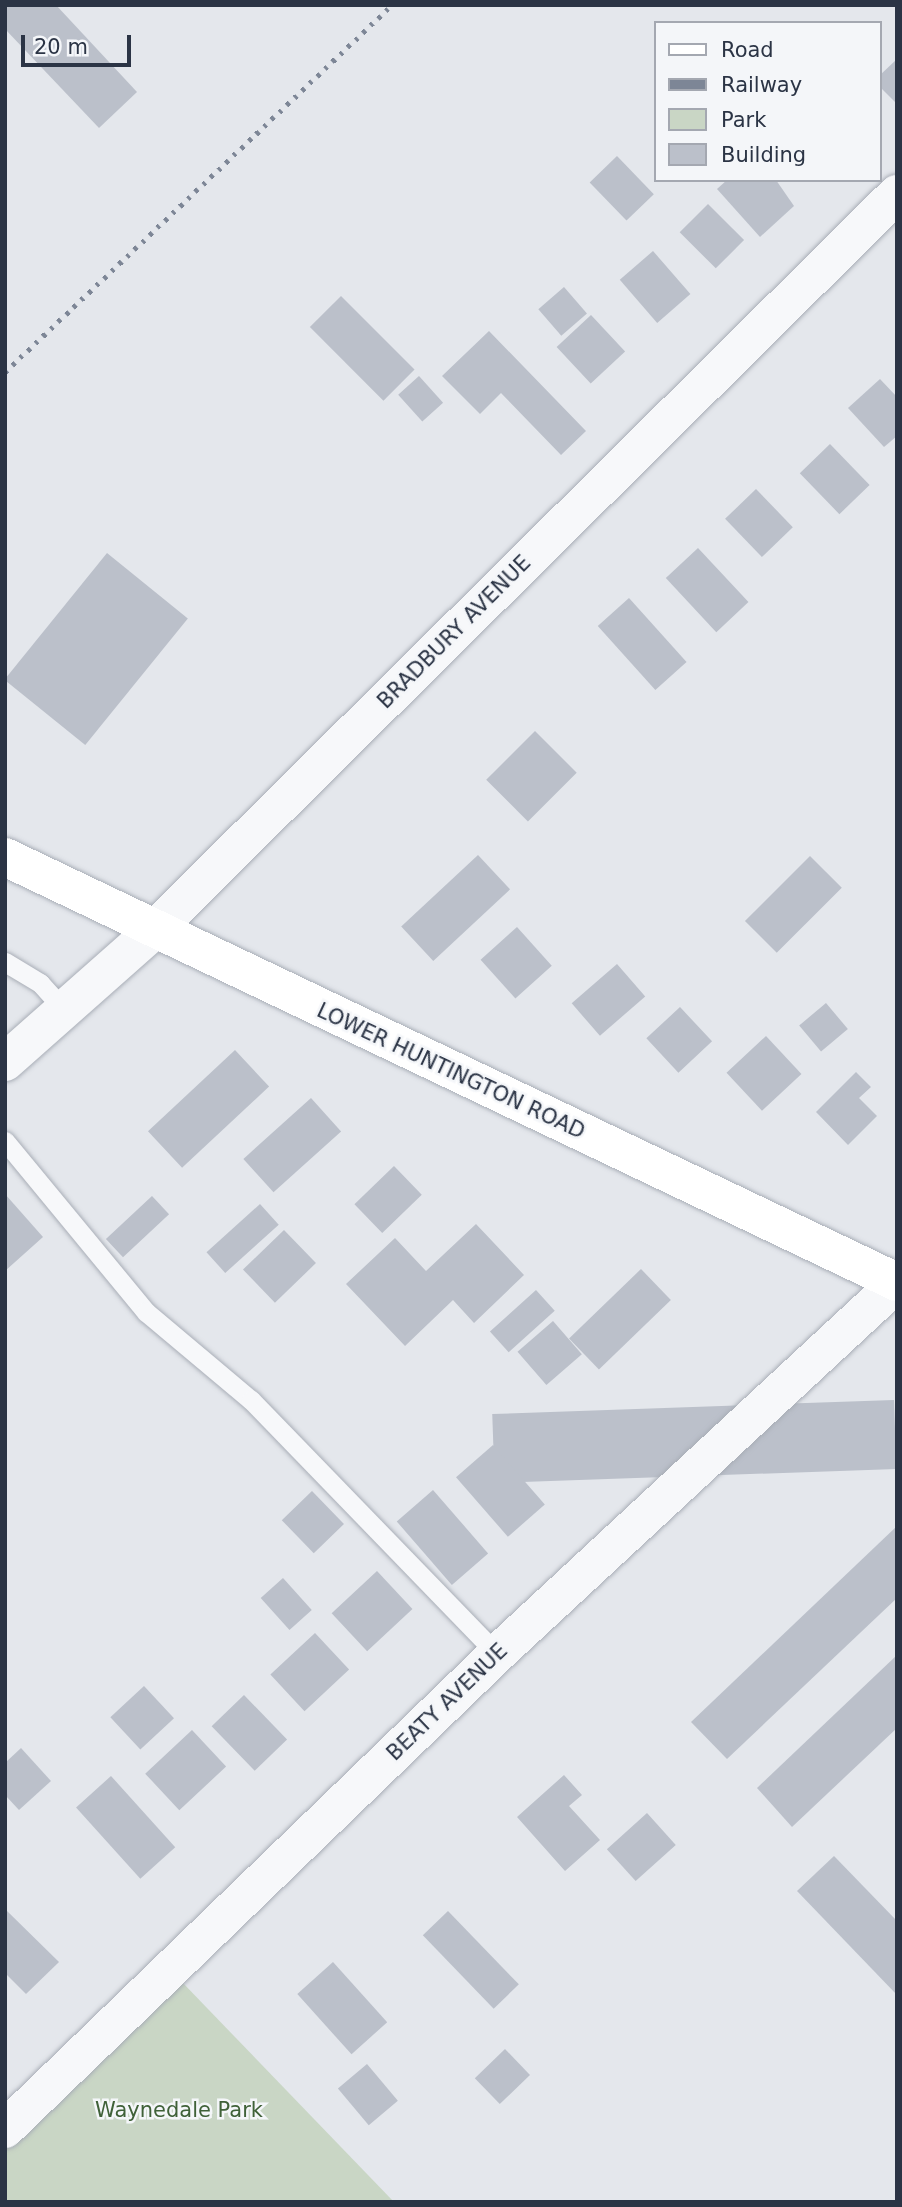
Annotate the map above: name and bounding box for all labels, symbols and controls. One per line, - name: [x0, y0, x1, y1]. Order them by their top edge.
- scale bar: [24, 21, 135, 65]
- legend: [654, 21, 881, 182]
- text: 20 m: [34, 35, 88, 59]
- text: Road: [721, 38, 774, 62]
- text: Railway: [721, 73, 802, 97]
- text: Park: [721, 108, 766, 132]
- text: Building: [721, 143, 806, 167]
- street label: BRADBURY AVENUE: [372, 550, 536, 714]
- street label: LOWER HUNTINGTON ROAD: [313, 998, 589, 1144]
- street label: BEATY AVENUE: [382, 1638, 512, 1766]
- park label: Waynedale Park: [95, 2097, 263, 2123]

